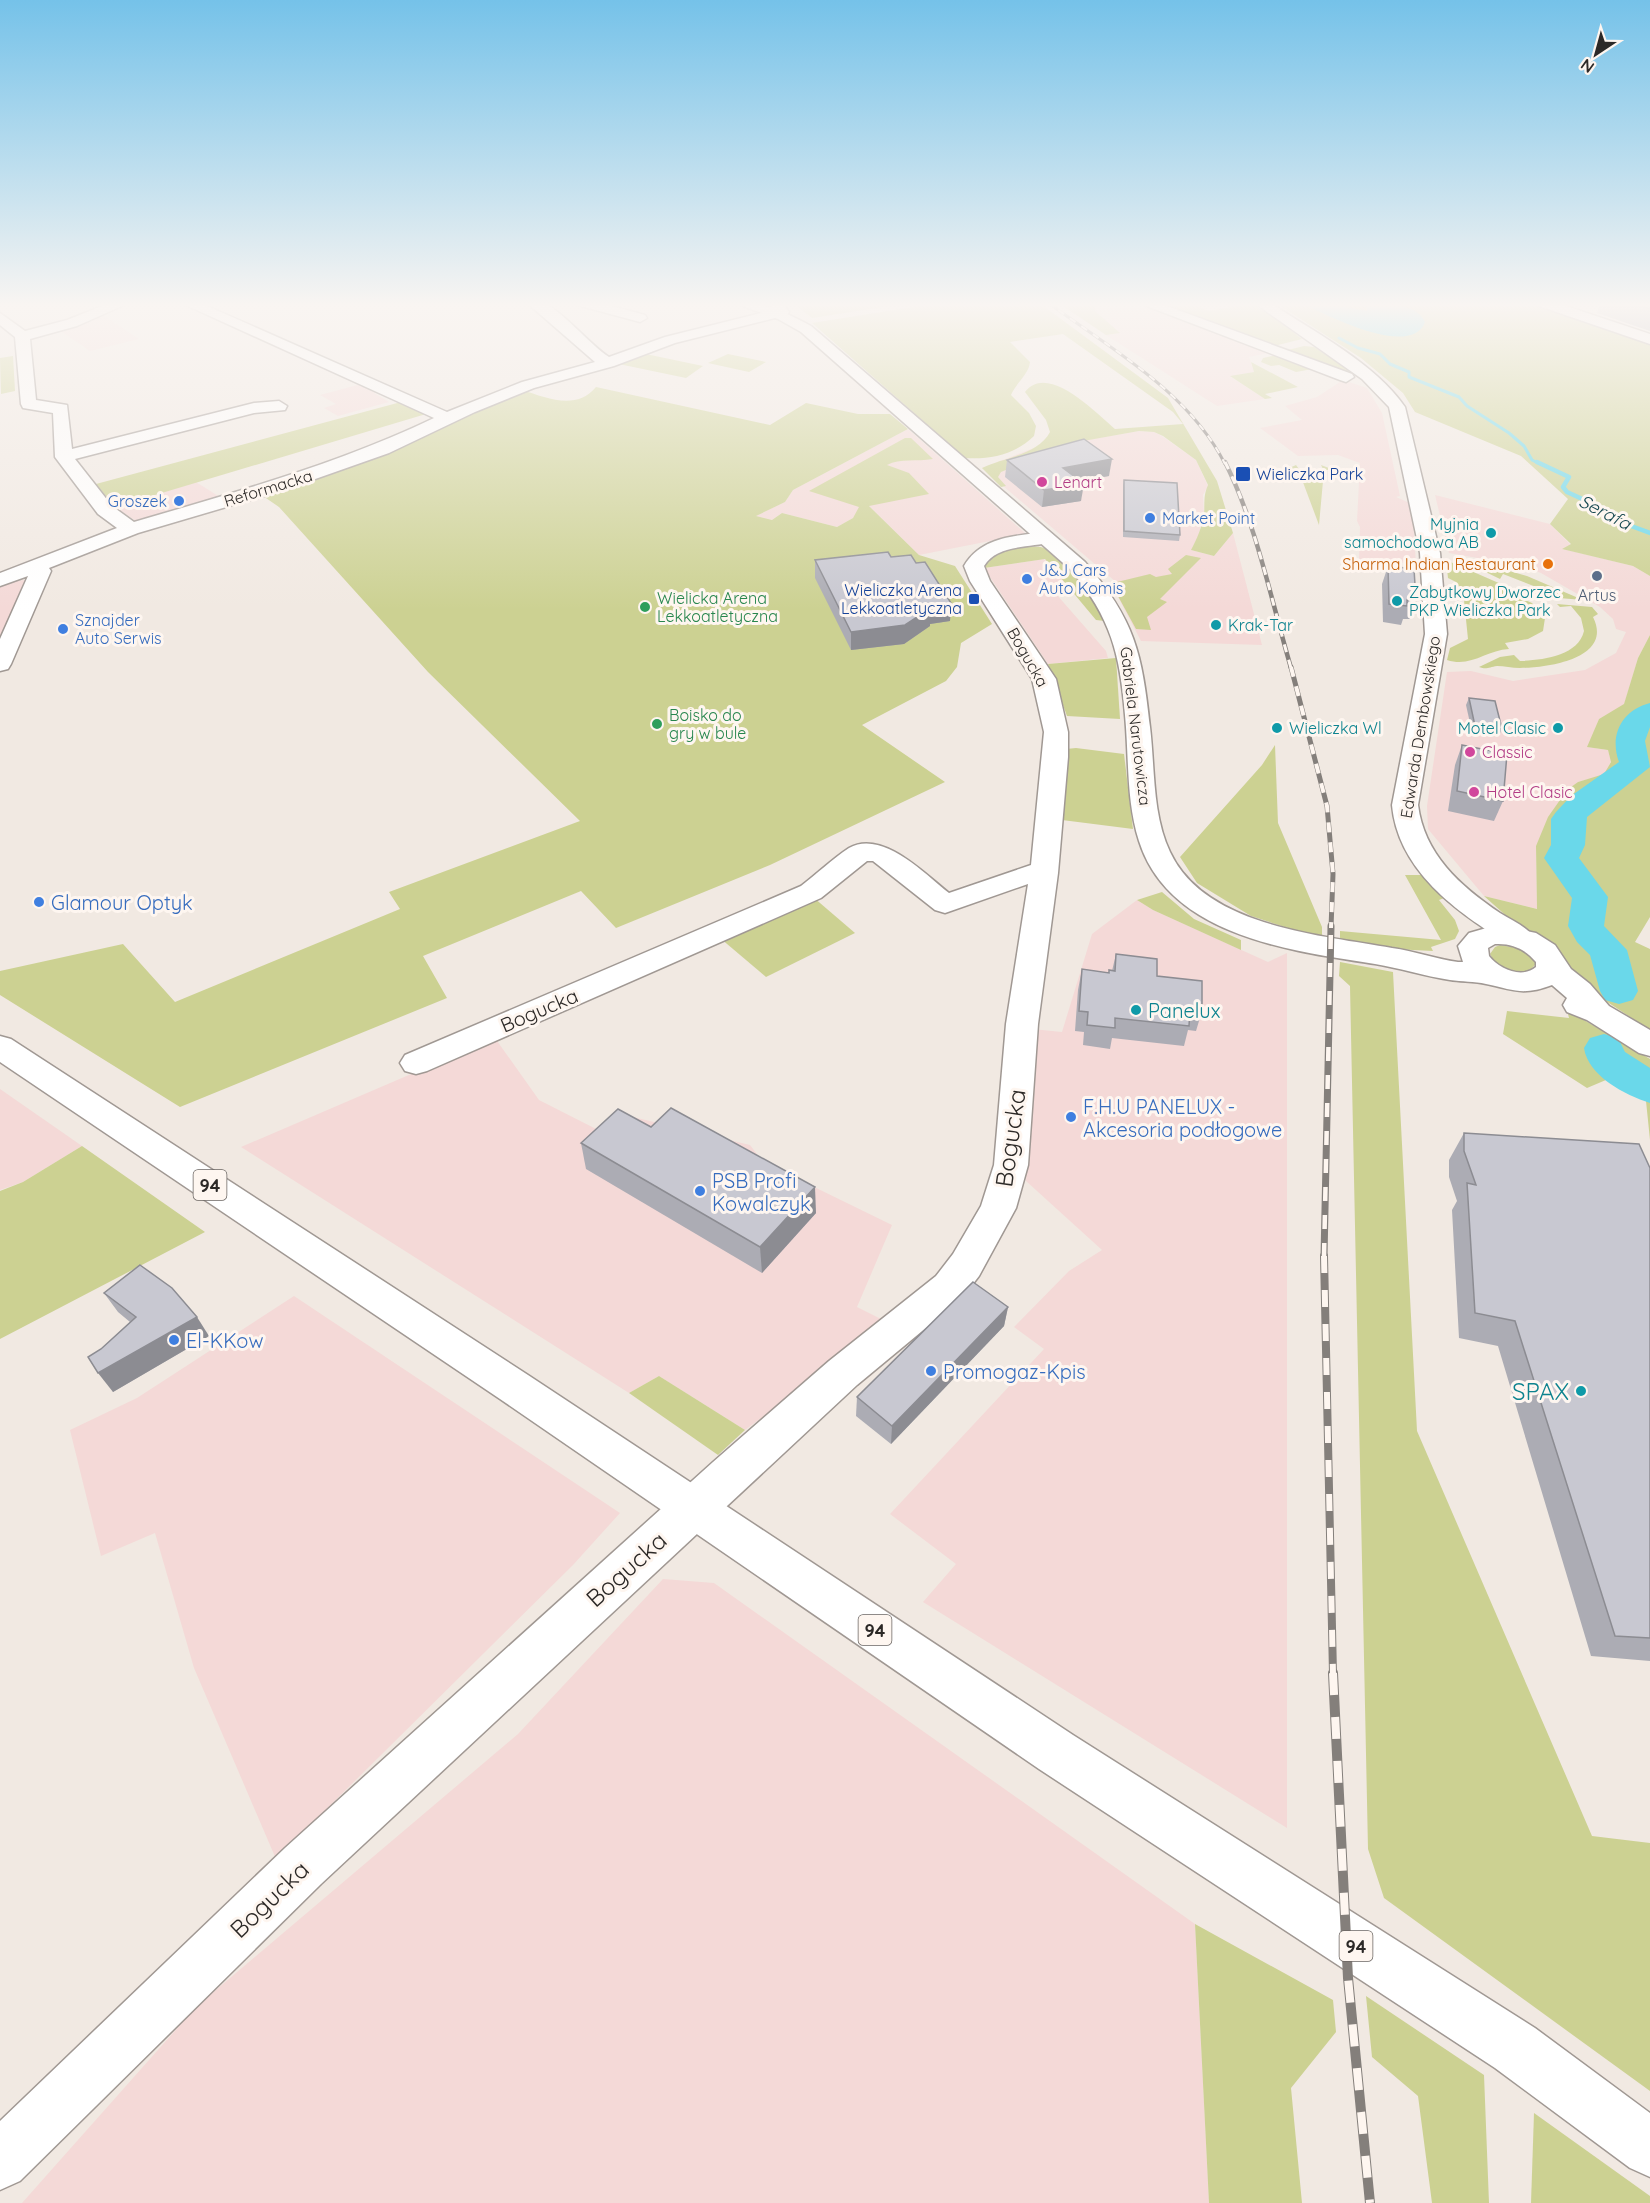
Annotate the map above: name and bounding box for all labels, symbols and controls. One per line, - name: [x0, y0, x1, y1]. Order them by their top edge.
- north arrow: [1566, 24, 1626, 84]
- text: N: [1577, 55, 1598, 78]
- place label: Wieliczka Park: [1256, 464, 1363, 484]
- street label: Reformacka: [221, 465, 315, 511]
- marker: Wieliczka Park: [1234, 465, 1252, 483]
- place label: Lenart: [1054, 472, 1102, 492]
- marker: Lenart: [1035, 475, 1049, 489]
- water label: Serafa: [1575, 489, 1636, 535]
- place label: Groszek: [108, 491, 167, 511]
- marker: Groszek: [172, 494, 186, 508]
- place label: Market Point: [1162, 508, 1255, 528]
- marker: Market Point: [1143, 511, 1157, 525]
- place label: Myjnia samochodowa AB: [1344, 514, 1479, 552]
- marker: Myjnia samochodowa AB: [1484, 526, 1498, 540]
- place label: Sharma Indian Restaurant: [1342, 554, 1536, 574]
- marker: Sharma Indian Restaurant: [1541, 557, 1555, 571]
- place label: J&J Cars Auto Komis: [1039, 560, 1123, 598]
- marker: Artus: [1590, 569, 1604, 583]
- marker: J&J Cars Auto Komis: [1020, 572, 1034, 586]
- place label: Wieliczka Arena Lekkoatletyczna: [841, 580, 962, 618]
- place label: Zabytkowy Dworzec PKP Wieliczka Park: [1409, 582, 1561, 620]
- place label: Artus: [1578, 585, 1616, 605]
- place label: Wielicka Arena Lekkoatletyczna: [657, 588, 778, 626]
- marker: Wieliczka Arena Lekkoatletyczna: [967, 592, 981, 606]
- marker: Zabytkowy Dworzec PKP Wieliczka Park: [1390, 594, 1404, 608]
- marker: Wielicka Arena Lekkoatletyczna: [638, 600, 652, 614]
- place label: Sznajder Auto Serwis: [75, 610, 162, 648]
- place label: Krak-Tar: [1228, 615, 1293, 635]
- marker: Krak-Tar: [1209, 618, 1223, 632]
- marker: Sznajder Auto Serwis: [56, 622, 70, 636]
- street label: Bogucka: [1003, 624, 1053, 690]
- street label: Edwarda Dembowskiego: [1396, 634, 1444, 820]
- street label: Gabriela Narutowicza: [1116, 645, 1156, 807]
- place label: Boisko do gry w bule: [669, 705, 746, 743]
- marker: Boisko do gry w bule: [650, 717, 664, 731]
- place label: Wieliczka Wl: [1289, 718, 1382, 738]
- place label: Motel Clasic: [1458, 718, 1546, 738]
- marker: Wieliczka Wl: [1270, 721, 1284, 735]
- marker: Motel Clasic: [1551, 721, 1565, 735]
- place label: Classic: [1482, 742, 1533, 762]
- marker: Classic: [1463, 745, 1477, 759]
- place label: Hotel Clasic: [1486, 782, 1573, 802]
- marker: Hotel Clasic: [1467, 785, 1481, 799]
- place label: Glamour Optyk: [51, 890, 193, 915]
- marker: Glamour Optyk: [32, 895, 46, 909]
- street label: Bogucka: [496, 982, 582, 1038]
- place label: Panelux: [1148, 998, 1220, 1023]
- marker: Panelux: [1129, 1003, 1143, 1017]
- street label: Bogucka: [988, 1087, 1032, 1189]
- place label: F.H.U PANELUX - Akcesoria podłogowe: [1083, 1094, 1282, 1142]
- marker: F.H.U PANELUX - Akcesoria podłogowe: [1064, 1110, 1078, 1124]
- place label: PSB Profi Kowalczyk: [712, 1168, 811, 1216]
- road number: 94: [194, 1170, 226, 1200]
- marker: PSB Profi Kowalczyk: [693, 1184, 707, 1198]
- place label: El-KKow: [186, 1328, 263, 1353]
- marker: El-KKow: [167, 1333, 181, 1347]
- place label: Promogaz-Kpis: [943, 1359, 1086, 1384]
- marker: Promogaz-Kpis: [924, 1364, 938, 1378]
- place label: SPAX: [1512, 1376, 1569, 1406]
- marker: SPAX: [1574, 1384, 1588, 1398]
- street label: Bogucka: [579, 1525, 673, 1613]
- road number: 94: [858, 1615, 892, 1645]
- street label: Bogucka: [223, 1854, 315, 1944]
- road number: 94: [1340, 1931, 1372, 1961]

